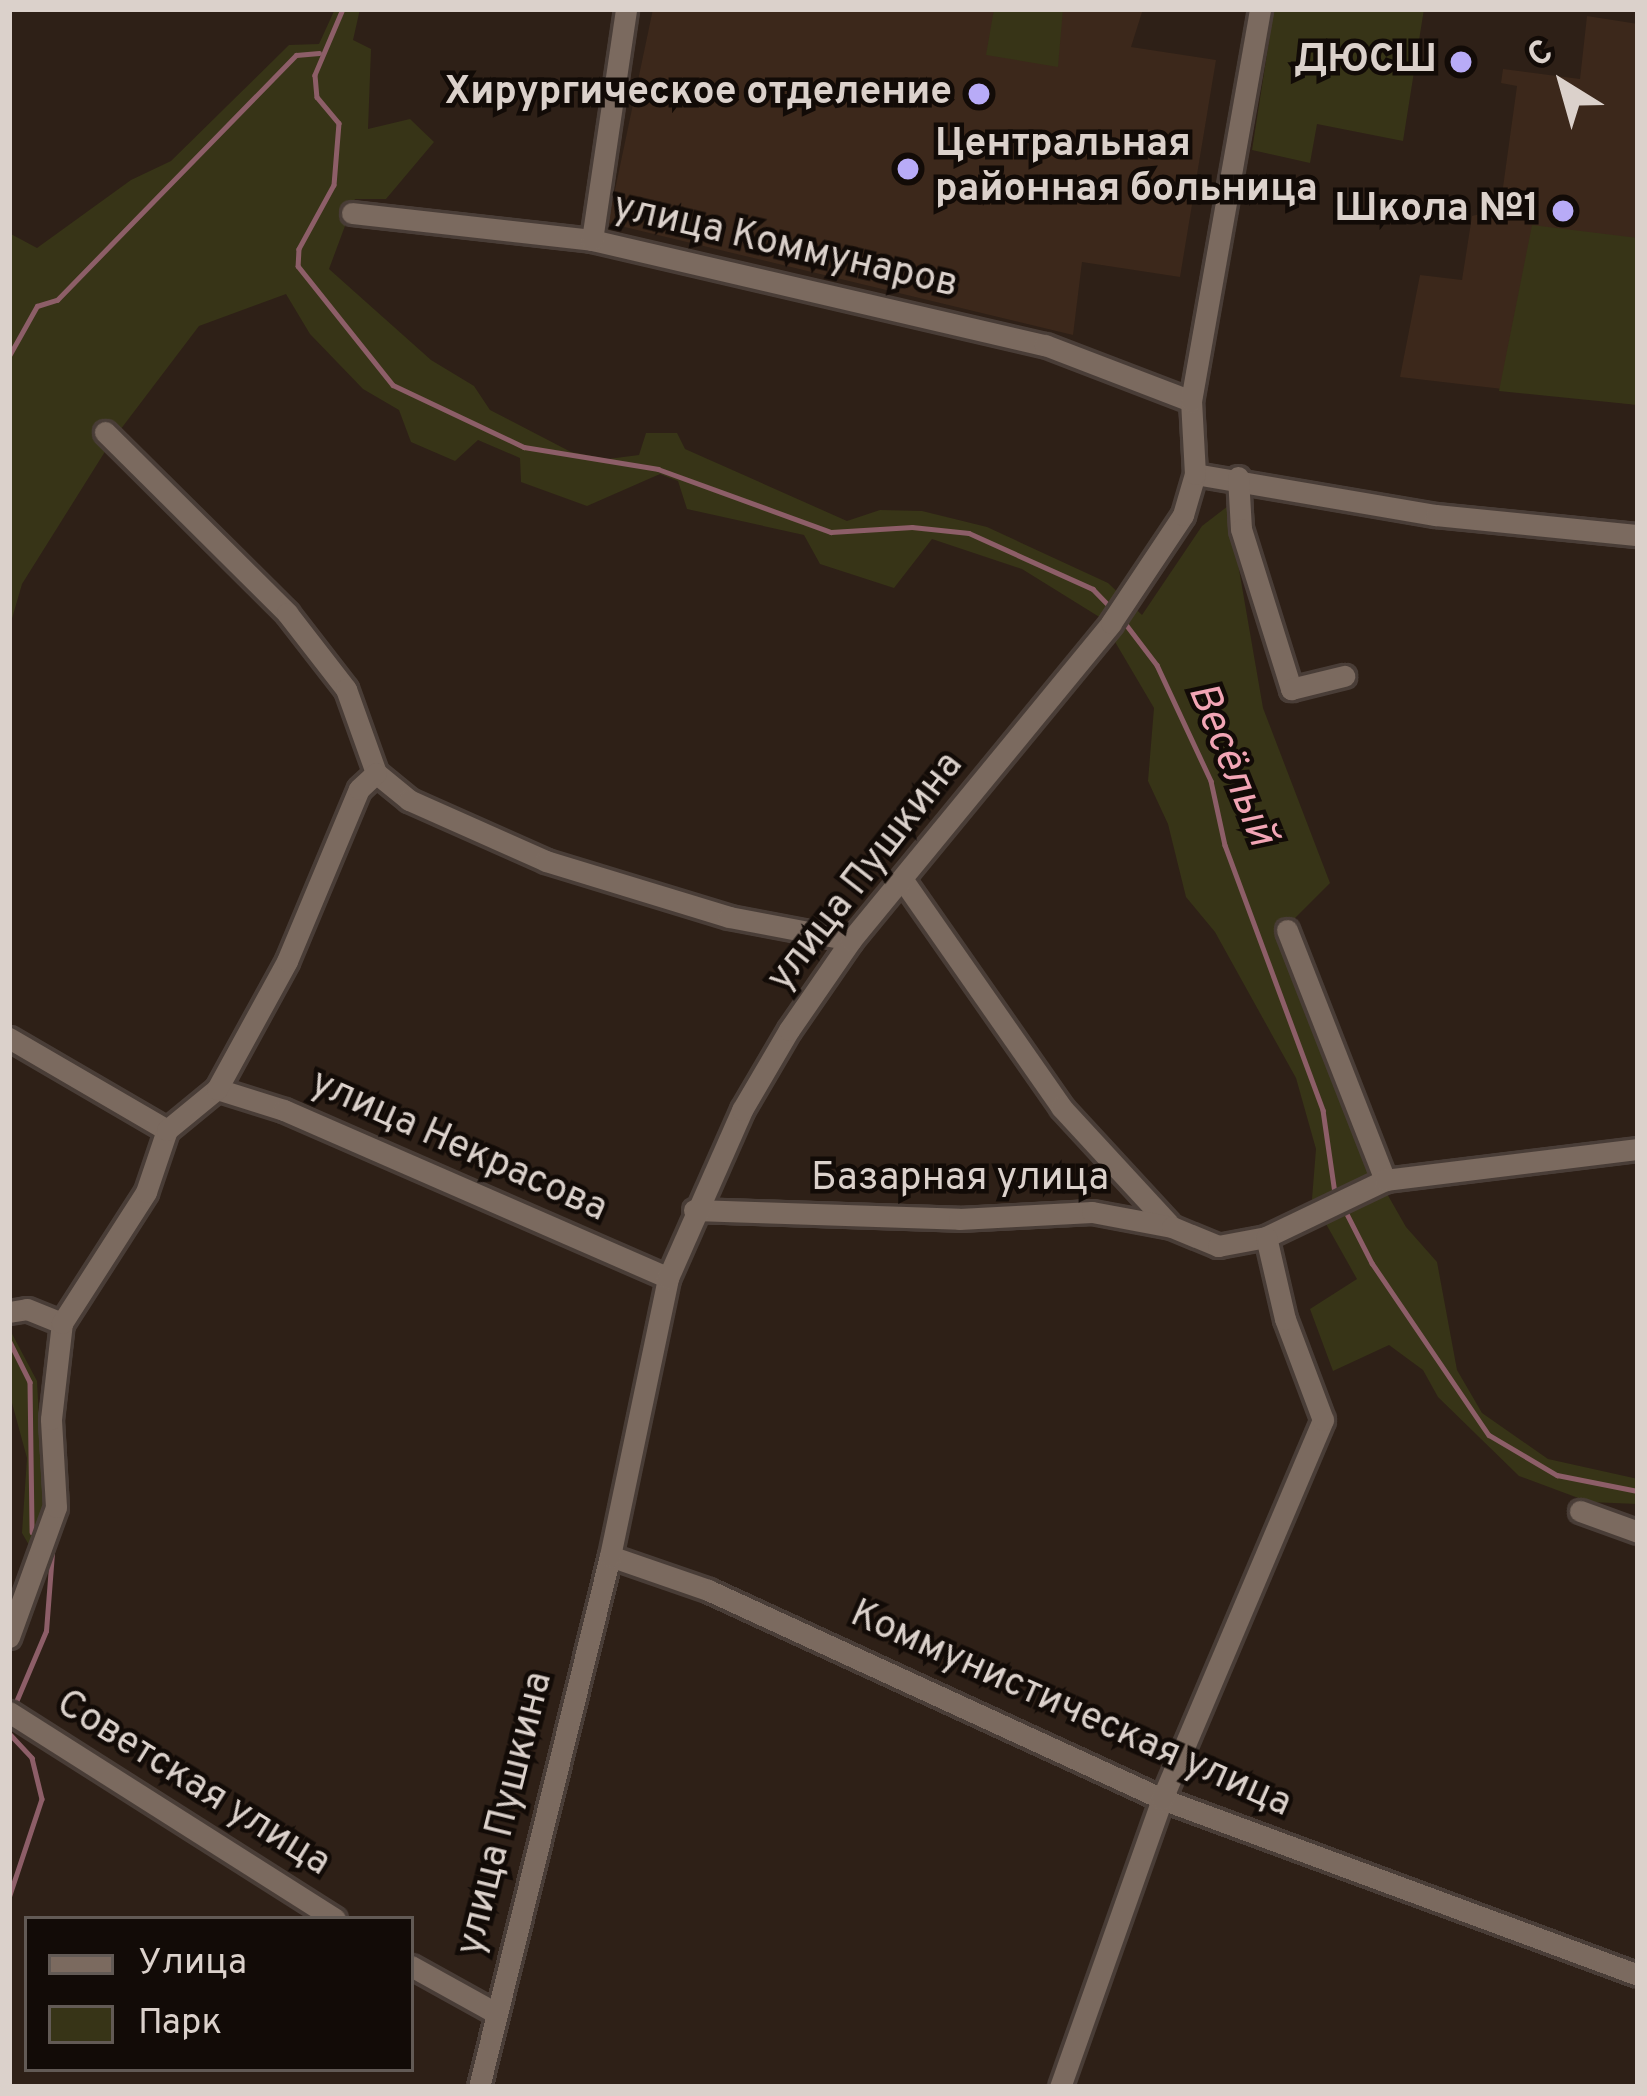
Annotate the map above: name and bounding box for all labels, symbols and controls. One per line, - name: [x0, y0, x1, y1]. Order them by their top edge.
- north arrow: [1503, 24, 1623, 144]
- text: С: [1520, 32, 1562, 78]
- place label: ДЮСШ: [1294, 39, 1437, 85]
- marker: ДЮСШ: [1448, 49, 1474, 75]
- place label: Хирургическое отделение: [444, 71, 952, 117]
- marker: Хирургическое отделение: [963, 78, 995, 110]
- place label: Центральная районная больница: [935, 124, 1318, 215]
- marker: Центральная районная больница: [892, 153, 924, 185]
- street label: улица Коммунаров: [608, 186, 962, 310]
- place label: Школа №1: [1334, 188, 1539, 234]
- marker: Школа №1: [1550, 198, 1576, 224]
- water label: Весёлый: [1175, 676, 1285, 854]
- street label: улица Пушкина: [759, 744, 975, 1002]
- street label: улица Некрасова: [302, 1062, 614, 1234]
- street label: Базарная улица: [811, 1157, 1109, 1203]
- street label: Коммунистическая улица: [842, 1592, 1298, 1830]
- street label: улица Пушкина: [449, 1667, 565, 1961]
- street label: Советская улица: [46, 1682, 338, 1888]
- legend: [24, 1916, 414, 2072]
- text: Улица: [138, 1941, 247, 1987]
- text: Парк: [138, 2001, 222, 2047]

